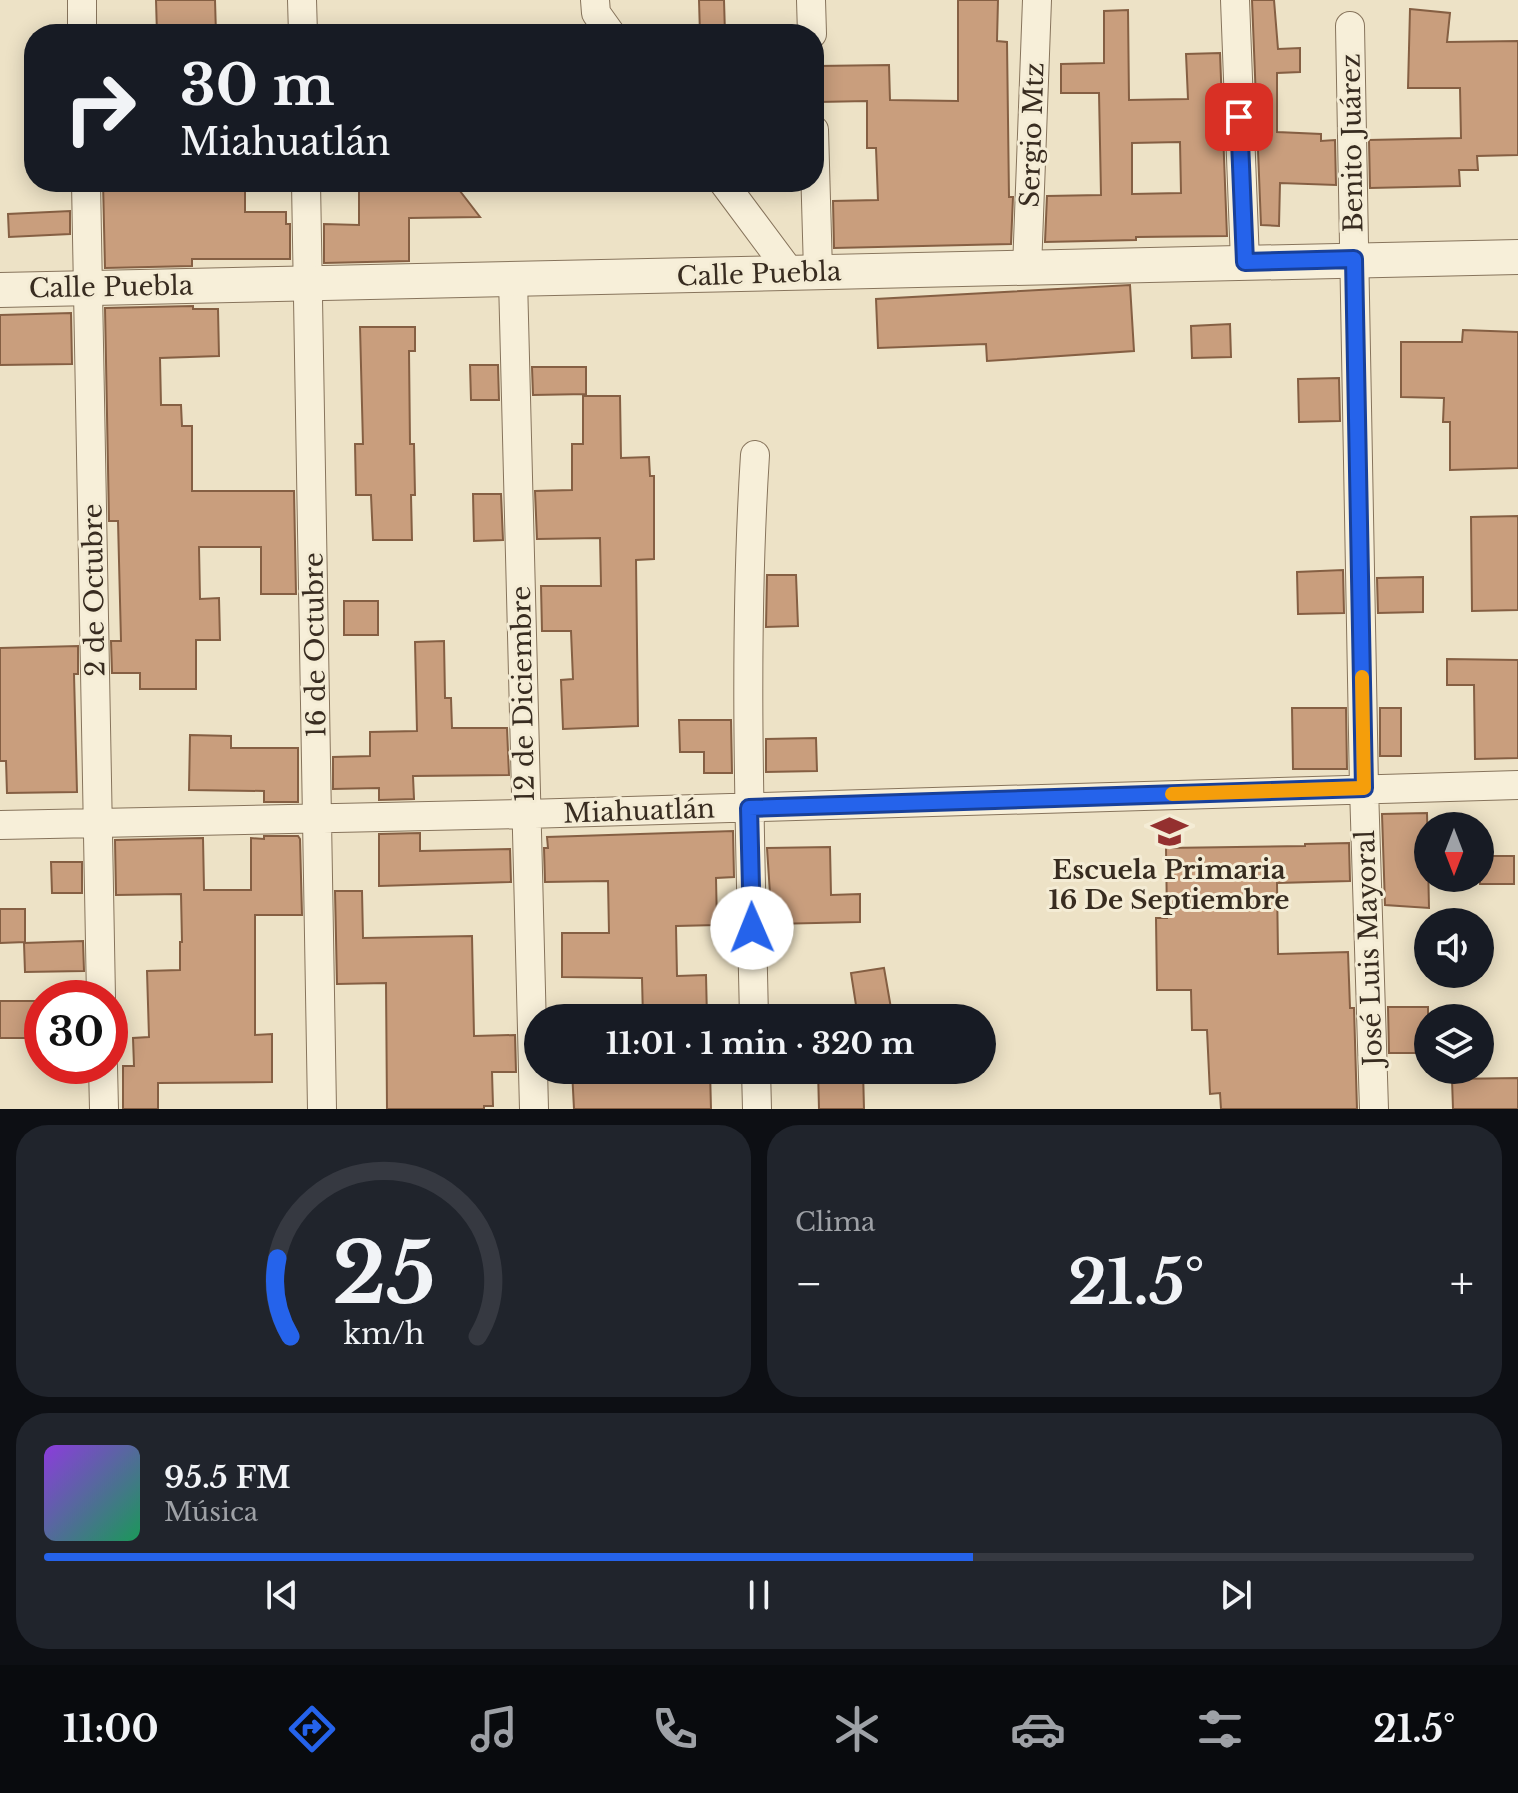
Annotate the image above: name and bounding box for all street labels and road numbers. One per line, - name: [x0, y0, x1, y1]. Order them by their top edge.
- street label: Benito Juárez: [1334, 53, 1370, 233]
- street label: Sergio Mtz: [1013, 62, 1051, 208]
- street label: Calle Puebla: [676, 255, 842, 293]
- street label: Calle Puebla: [28, 270, 194, 304]
- street label: 2 de Octubre: [76, 503, 112, 677]
- street label: 16 de Octubre: [297, 552, 333, 738]
- street label: 12 de Diciembre: [505, 586, 541, 802]
- street label: Miahuatlán: [563, 792, 716, 830]
- street label: José Luis Mayoral: [1349, 830, 1389, 1069]

